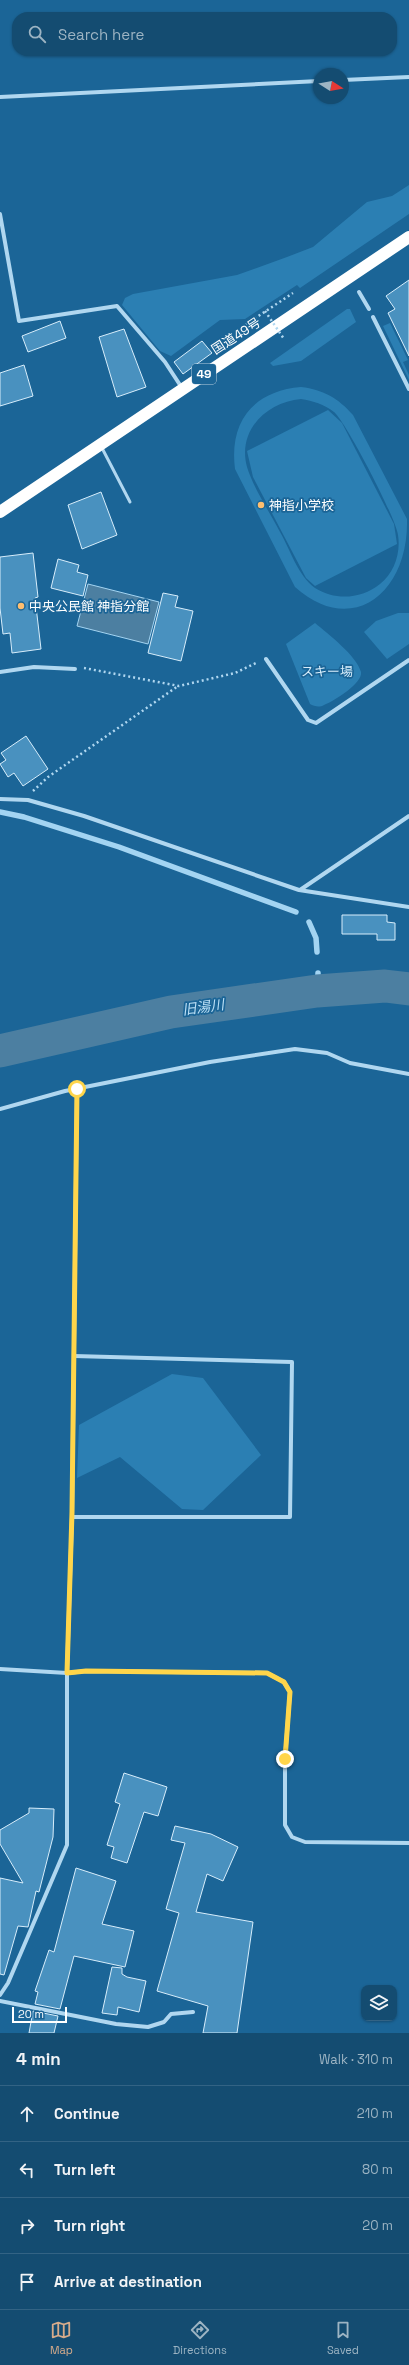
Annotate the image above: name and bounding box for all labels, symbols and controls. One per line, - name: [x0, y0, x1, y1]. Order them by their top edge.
- search box: [12, 12, 397, 56]
- icon: search: [26, 23, 48, 45]
- text: Search here: [58, 25, 144, 44]
- north arrow: [313, 68, 349, 104]
- street label: 国道49号: [208, 314, 264, 358]
- road number: 49: [192, 364, 216, 384]
- place label: 神指小学校: [269, 497, 334, 514]
- marker: 神指小学校: [256, 500, 266, 510]
- place label: 中央公民館 神指分館: [29, 598, 149, 615]
- marker: 中央公民館 神指分館: [16, 601, 26, 611]
- park label: スキー場: [301, 663, 353, 680]
- water label: 旧湯川: [181, 995, 227, 1019]
- route start: [68, 1080, 86, 1098]
- route end: [276, 1750, 294, 1768]
- map controls: [361, 1985, 397, 2021]
- button: layers: [361, 1985, 397, 2021]
- scale bar: [12, 2005, 67, 2024]
- text: 20 m: [18, 2007, 44, 2021]
- text: 4 min: [16, 2048, 61, 2070]
- text: Walk · 310 m: [319, 2051, 393, 2068]
- icon: ahead: [16, 2103, 38, 2125]
- text: Continue: [54, 2104, 120, 2123]
- text: 210 m: [357, 2105, 393, 2122]
- icon: left: [16, 2159, 38, 2181]
- text: Turn left: [54, 2160, 116, 2179]
- text: 80 m: [362, 2161, 393, 2178]
- icon: right: [16, 2215, 38, 2237]
- text: Turn right: [54, 2216, 125, 2235]
- text: 20 m: [362, 2217, 393, 2234]
- icon: arrive: [16, 2271, 38, 2293]
- text: Arrive at destination: [54, 2272, 202, 2291]
- tab: Map: [50, 2319, 73, 2357]
- tab: Directions: [173, 2319, 227, 2357]
- tab: Saved: [327, 2319, 359, 2357]

